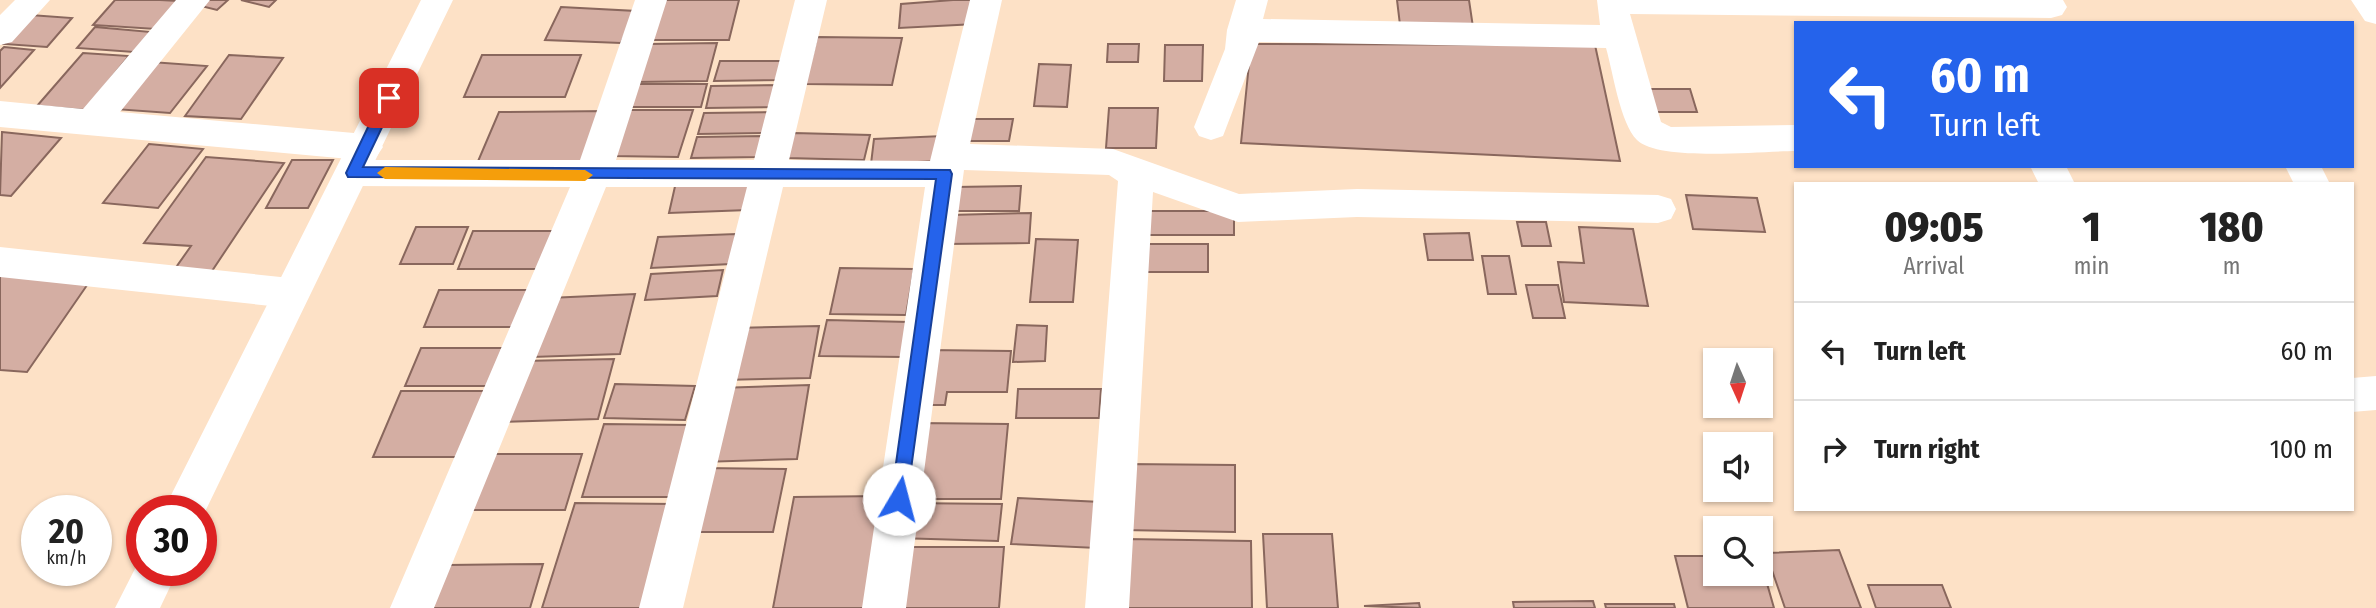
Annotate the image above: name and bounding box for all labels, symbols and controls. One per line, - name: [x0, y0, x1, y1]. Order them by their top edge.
- text: 60 m: [1930, 46, 2030, 105]
- icon: left: [1815, 49, 1906, 140]
- pin: [359, 68, 419, 128]
- icon: arrive: [370, 79, 408, 117]
- text: Turn left: [1930, 106, 2040, 144]
- text: 09:05: [1884, 202, 1983, 252]
- text: 1: [2082, 202, 2101, 252]
- text: 180: [2200, 202, 2264, 252]
- text: Arrival: [1903, 252, 1964, 280]
- text: min: [2074, 252, 2109, 280]
- text: m: [2223, 252, 2241, 280]
- icon: left: [1815, 332, 1853, 370]
- text: Turn left: [1874, 336, 1966, 367]
- text: 60 m: [2280, 336, 2333, 367]
- north arrow: [1703, 348, 1773, 418]
- map controls: [1703, 348, 1773, 586]
- icon: right: [1815, 430, 1853, 468]
- button: sound: [1703, 432, 1773, 502]
- text: Turn right: [1874, 434, 1980, 465]
- text: 100 m: [2270, 434, 2333, 465]
- position arrow: [862, 462, 936, 536]
- speed limit sign: 30: [126, 495, 217, 586]
- text: 20: [49, 510, 84, 552]
- button: search: [1703, 516, 1773, 586]
- text: km/h: [46, 547, 87, 569]

